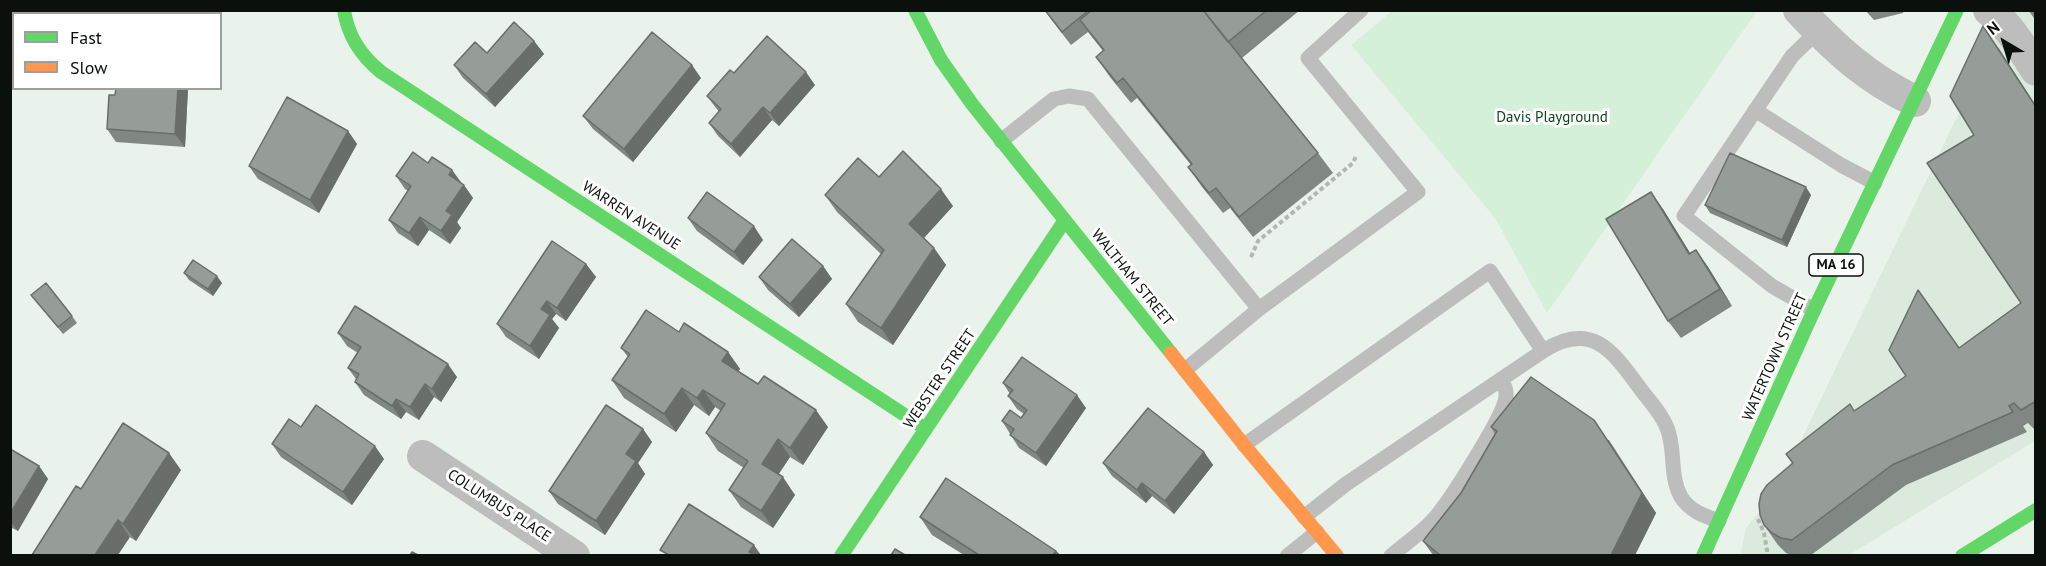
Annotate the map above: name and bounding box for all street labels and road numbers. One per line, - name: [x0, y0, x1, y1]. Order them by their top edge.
- street label: WARREN AVENUE: [579, 178, 683, 254]
- street label: WALTHAM STREET: [1087, 226, 1177, 330]
- road number: MA 16: [1809, 254, 1863, 276]
- street label: WATERTOWN STREET: [1739, 290, 1811, 424]
- street label: WEBSTER STREET: [900, 326, 980, 432]
- street label: COLUMBUS PLACE: [444, 466, 554, 546]

